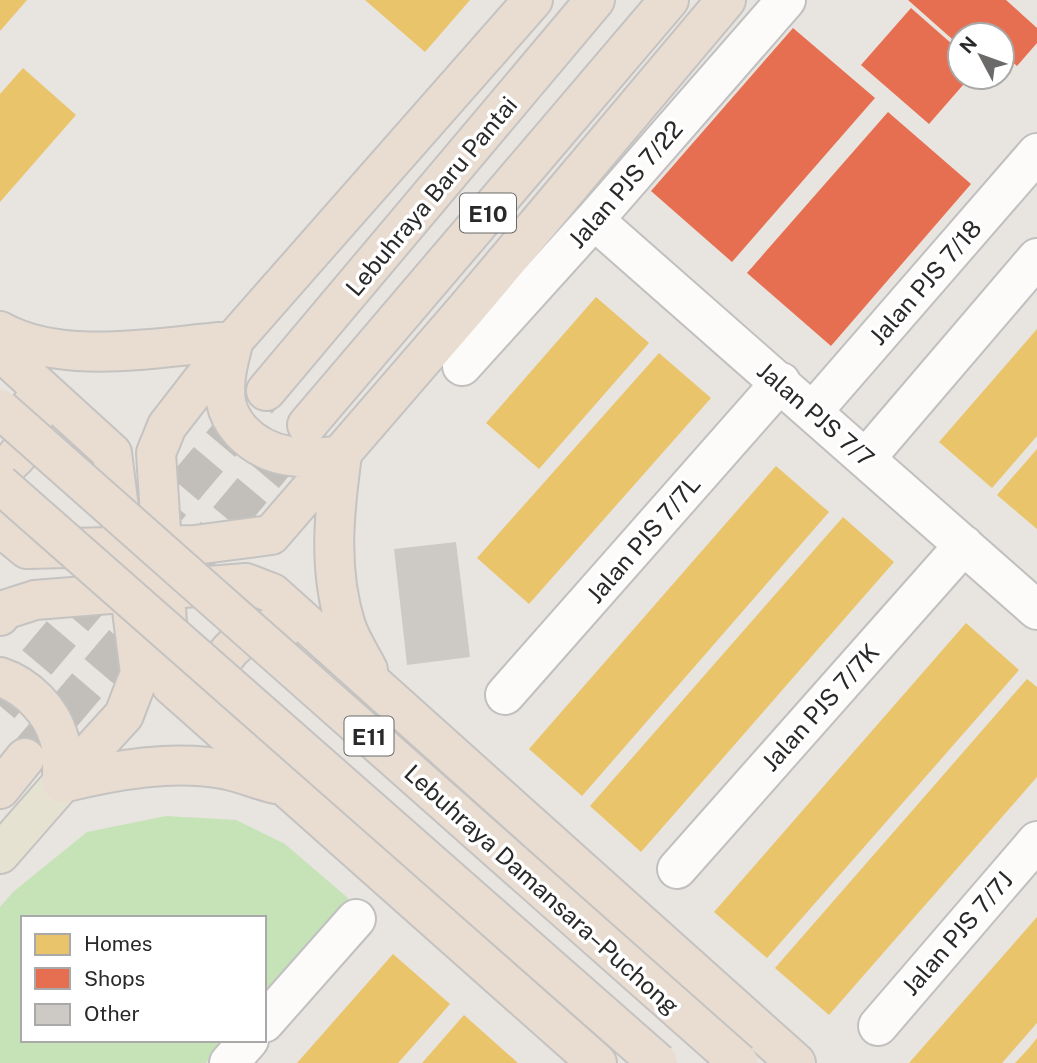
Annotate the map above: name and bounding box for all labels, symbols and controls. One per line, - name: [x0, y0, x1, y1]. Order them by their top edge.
- north arrow: [946, 21, 1016, 91]
- text: N: [955, 32, 981, 58]
- street label: Lebuhraya Baru Pantai: [340, 91, 522, 301]
- street label: Jalan PJS 7/22: [562, 115, 688, 253]
- road number: E10: [460, 194, 516, 232]
- street label: Jalan PJS 7/18: [863, 214, 987, 350]
- street label: Jalan PJS 7/7: [752, 356, 880, 472]
- street label: Jalan PJS 7/7L: [580, 470, 706, 608]
- street label: Jalan PJS 7/7K: [756, 638, 884, 776]
- road number: E11: [344, 716, 394, 756]
- street label: Lebuhraya Damansara–Puchong: [399, 758, 685, 1020]
- street label: Jalan PJS 7/7J: [896, 866, 1018, 1000]
- legend: [21, 916, 266, 1042]
- text: Homes: [84, 931, 152, 956]
- text: Shops: [84, 966, 145, 991]
- text: Other: [84, 1001, 140, 1026]

